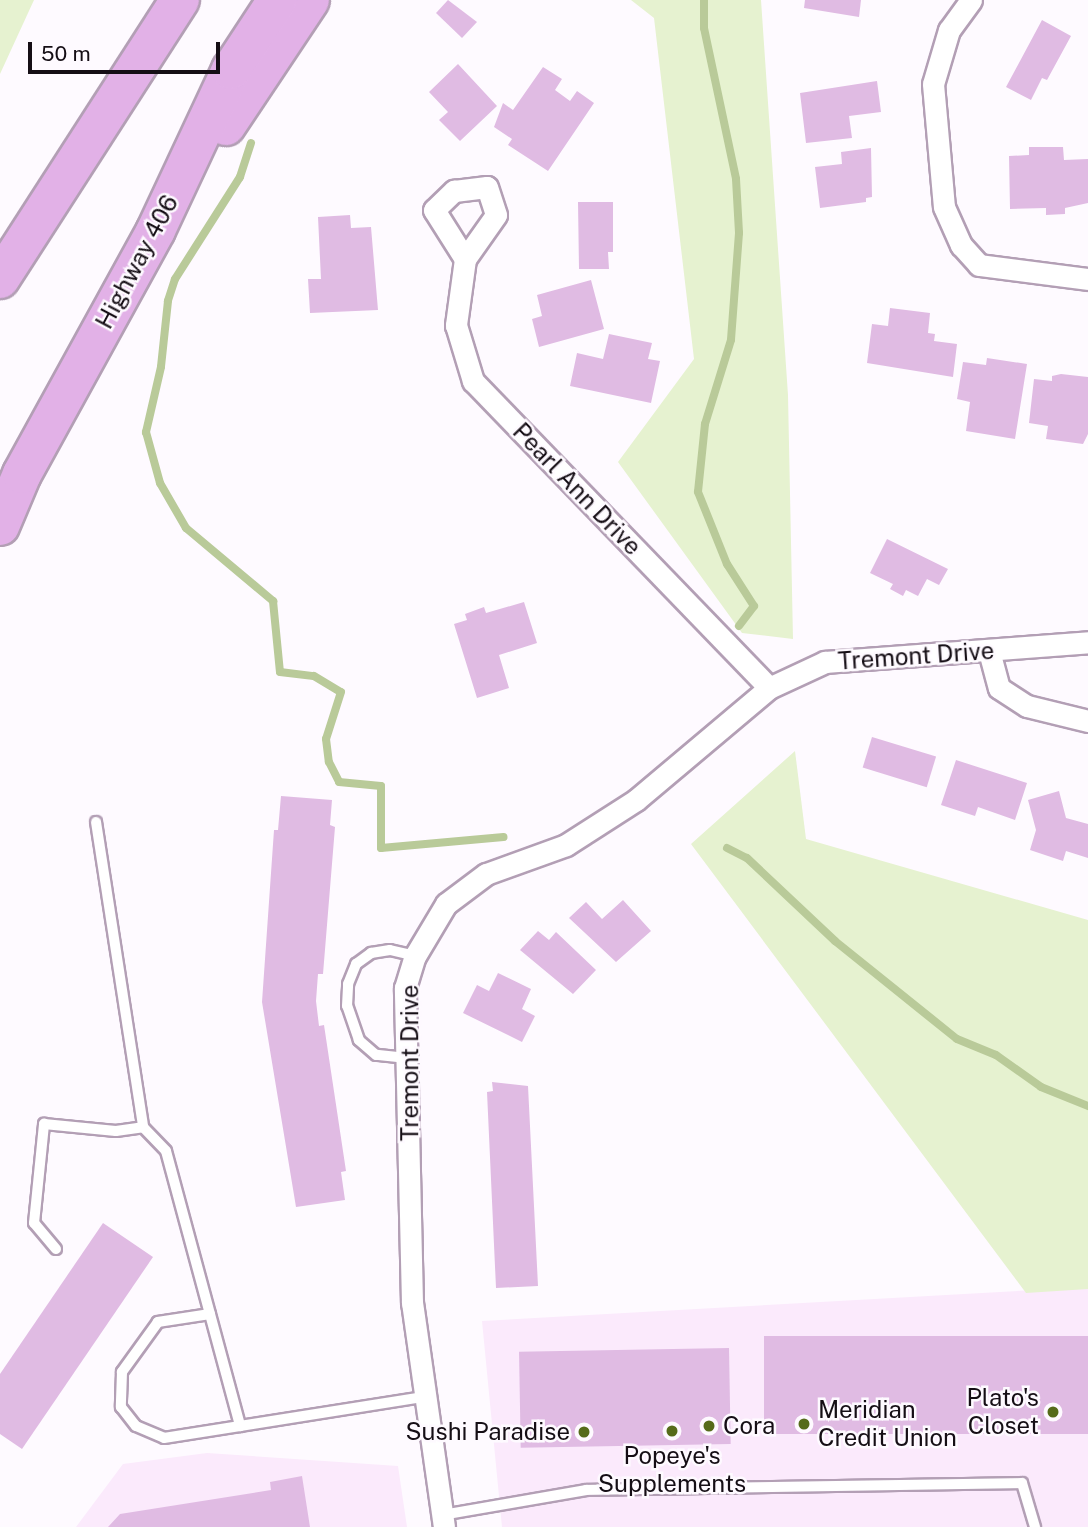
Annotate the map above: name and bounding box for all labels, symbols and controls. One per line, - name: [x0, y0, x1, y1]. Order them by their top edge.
- scale bar: [32, 28, 224, 72]
- text: 50 m: [41, 41, 91, 66]
- street label: Highway 406: [90, 190, 184, 334]
- street label: Pearl Ann Drive: [507, 417, 647, 561]
- street label: Tremont Drive: [837, 636, 995, 676]
- street label: Tremont Drive: [396, 985, 424, 1141]
- place label: Plato's Closet: [967, 1384, 1039, 1440]
- place label: Meridian Credit Union: [818, 1396, 957, 1452]
- marker: Plato's Closet: [1045, 1404, 1061, 1420]
- place label: Cora: [723, 1412, 775, 1440]
- marker: Meridian Credit Union: [796, 1416, 812, 1432]
- place label: Sushi Paradise: [406, 1418, 570, 1446]
- marker: Cora: [701, 1418, 717, 1434]
- marker: Popeye's Supplements: [664, 1423, 680, 1439]
- marker: Sushi Paradise: [576, 1424, 592, 1440]
- place label: Popeye's Supplements: [598, 1442, 746, 1498]

